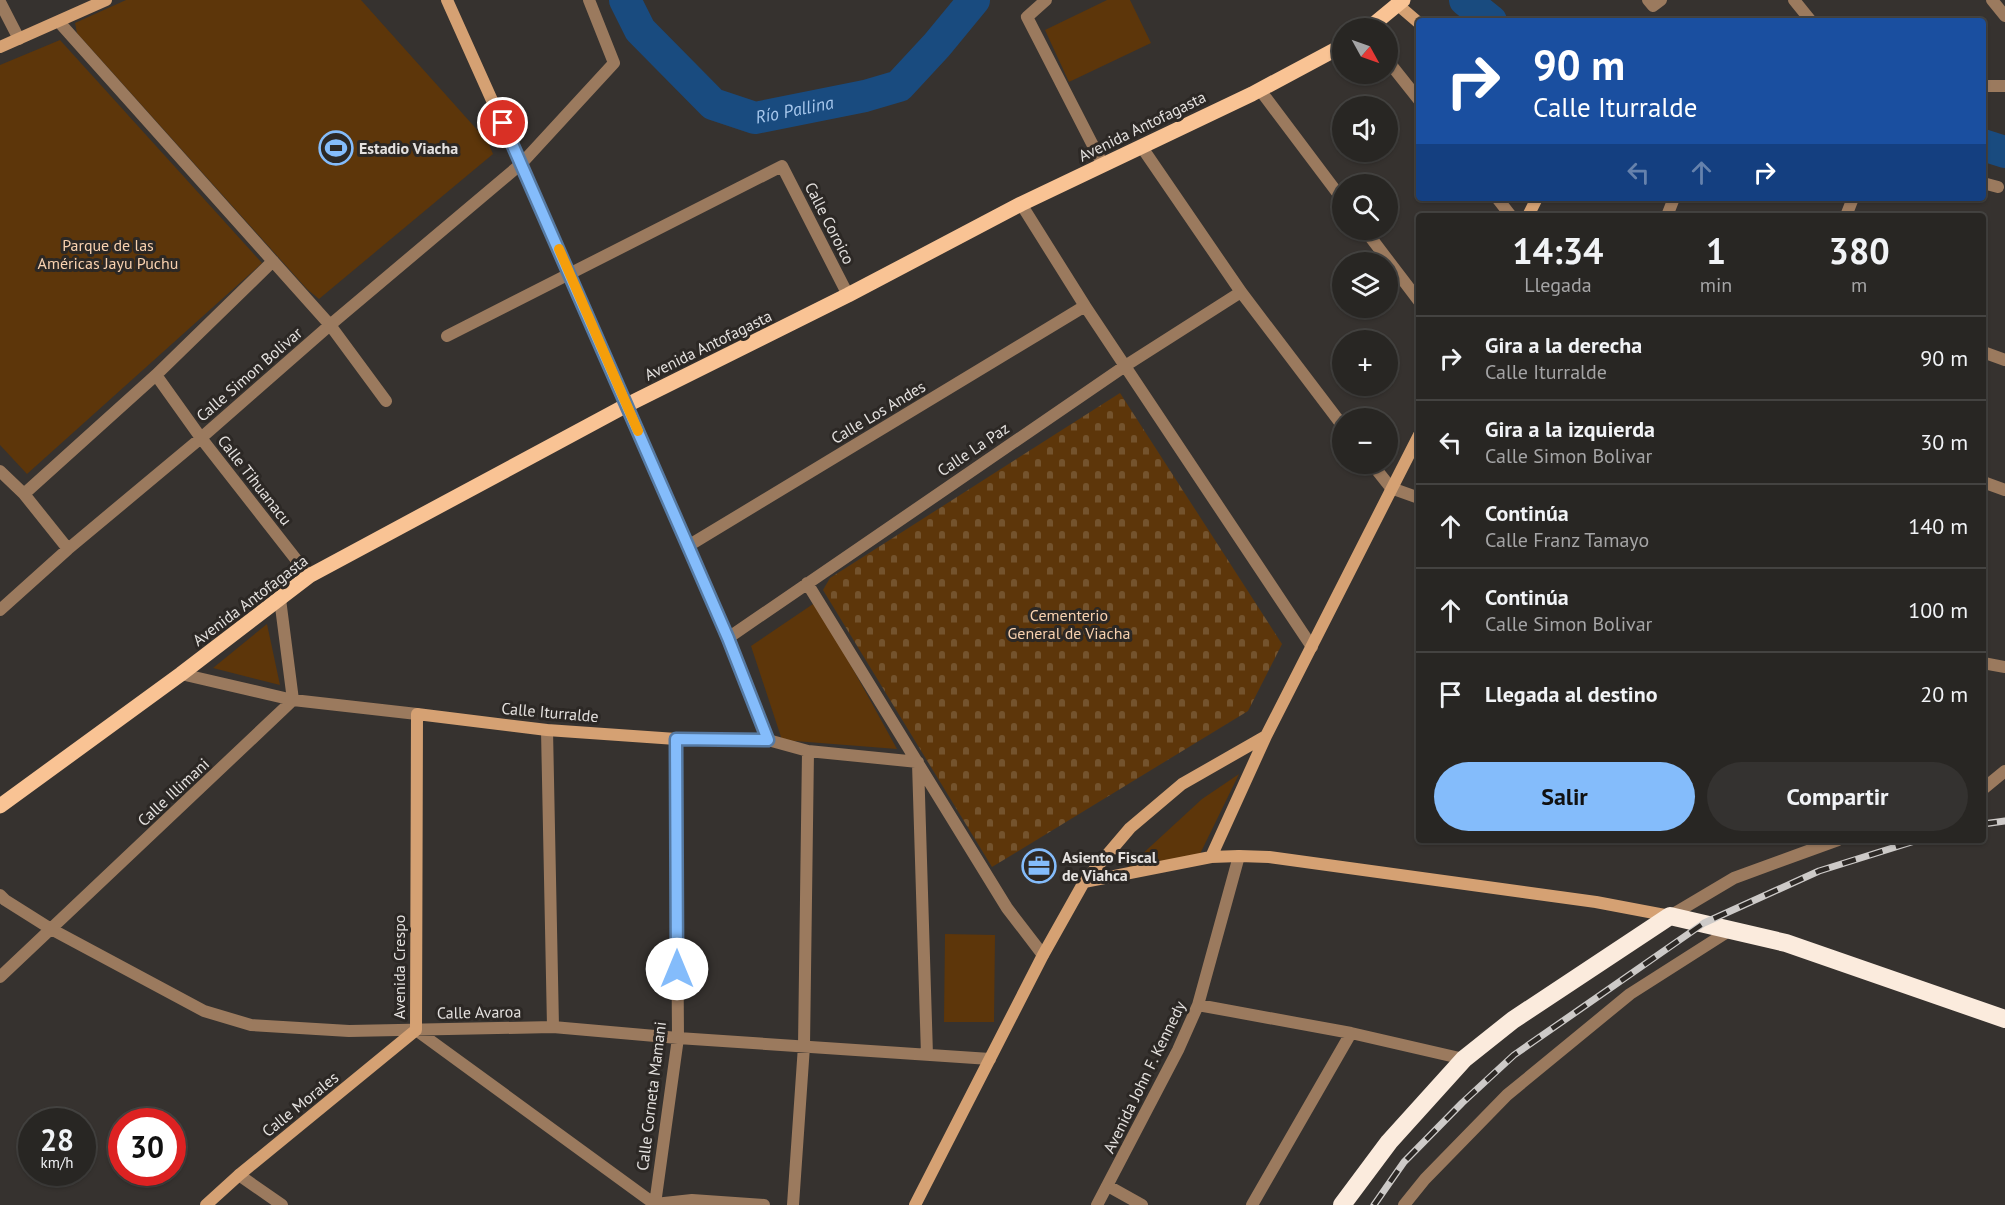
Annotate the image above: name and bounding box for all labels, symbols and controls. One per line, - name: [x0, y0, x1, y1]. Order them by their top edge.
- north arrow: [1332, 18, 1398, 84]
- map controls: [1332, 18, 1398, 474]
- text: 90 m: [1533, 37, 1625, 92]
- icon: right: [1434, 42, 1512, 120]
- street label: Avenida Antofagasta: [1075, 86, 1209, 166]
- text: Calle Iturralde: [1533, 90, 1697, 124]
- water label: Río Pallina: [753, 91, 836, 129]
- button: sound: [1332, 96, 1398, 162]
- pin: [477, 97, 528, 148]
- icon: arrive: [486, 106, 519, 139]
- sports icon: Estadio Viacha: [318, 130, 354, 166]
- place label: Estadio Viacha: [359, 138, 458, 158]
- icon: left: [1622, 156, 1655, 189]
- icon: ahead: [1685, 156, 1718, 189]
- icon: right: [1748, 156, 1781, 189]
- button: search: [1332, 174, 1398, 240]
- street label: Calle Coroico: [801, 179, 859, 267]
- text: 14:34: [1512, 227, 1604, 274]
- text: 1: [1706, 227, 1726, 274]
- text: 380: [1829, 227, 1890, 274]
- park label: Parque de las Américas Jayu Puchu: [38, 235, 178, 273]
- button: layers: [1332, 252, 1398, 318]
- text: Llegada: [1524, 272, 1592, 298]
- text: min: [1700, 272, 1732, 298]
- text: m: [1851, 272, 1867, 298]
- street label: Avenida Antofagasta: [641, 305, 775, 385]
- street label: Calle Simon Bolivar: [192, 322, 307, 425]
- button: +: [1332, 330, 1398, 396]
- text: Gira a la derecha: [1485, 331, 1642, 359]
- icon: right: [1434, 342, 1467, 375]
- text: 90 m: [1920, 344, 1968, 372]
- text: Calle Iturralde: [1485, 359, 1607, 385]
- street label: Calle Los Andes: [827, 376, 929, 448]
- button: −: [1332, 408, 1398, 474]
- text: Gira a la izquierda: [1485, 415, 1655, 443]
- street label: Calle La Paz: [933, 418, 1013, 480]
- icon: left: [1434, 426, 1467, 459]
- text: 30 m: [1920, 428, 1968, 456]
- street label: Calle Tihuanacu: [214, 431, 296, 529]
- text: Calle Simon Bolivar: [1485, 443, 1652, 469]
- text: Continúa: [1485, 499, 1569, 527]
- icon: ahead: [1434, 510, 1467, 543]
- text: 140 m: [1908, 512, 1968, 540]
- text: Calle Franz Tamayo: [1485, 527, 1649, 553]
- street label: Avenida Antofagasta: [188, 550, 312, 650]
- text: Continúa: [1485, 583, 1569, 611]
- icon: ahead: [1434, 594, 1467, 627]
- text: 100 m: [1908, 596, 1968, 624]
- park label: Cementerio General de Viacha: [1008, 605, 1130, 643]
- text: Calle Simon Bolivar: [1485, 611, 1652, 637]
- icon: arrive: [1434, 678, 1467, 711]
- text: Llegada al destino: [1485, 680, 1658, 708]
- text: 20 m: [1920, 680, 1968, 708]
- street label: Calle Iturralde: [501, 698, 599, 726]
- street label: Calle Illimani: [133, 754, 213, 830]
- button: Salir: [1434, 762, 1695, 831]
- button: Compartir: [1707, 762, 1968, 831]
- place label: Asiento Fiscal de Viahca: [1062, 847, 1157, 885]
- office icon: Asiento Fiscal de Viahca: [1021, 848, 1057, 884]
- street label: Avenida Crespo: [389, 915, 409, 1019]
- position arrow: [645, 937, 709, 1001]
- street label: Avenida John F. Kennedy: [1098, 997, 1190, 1156]
- street label: Calle Avaroa: [437, 1001, 521, 1023]
- street label: Calle Corneta Mamani: [632, 1020, 670, 1172]
- street label: Calle Morales: [258, 1067, 343, 1141]
- speed limit sign: 30: [108, 1108, 186, 1186]
- text: 28: [40, 1120, 74, 1159]
- text: km/h: [41, 1153, 73, 1172]

